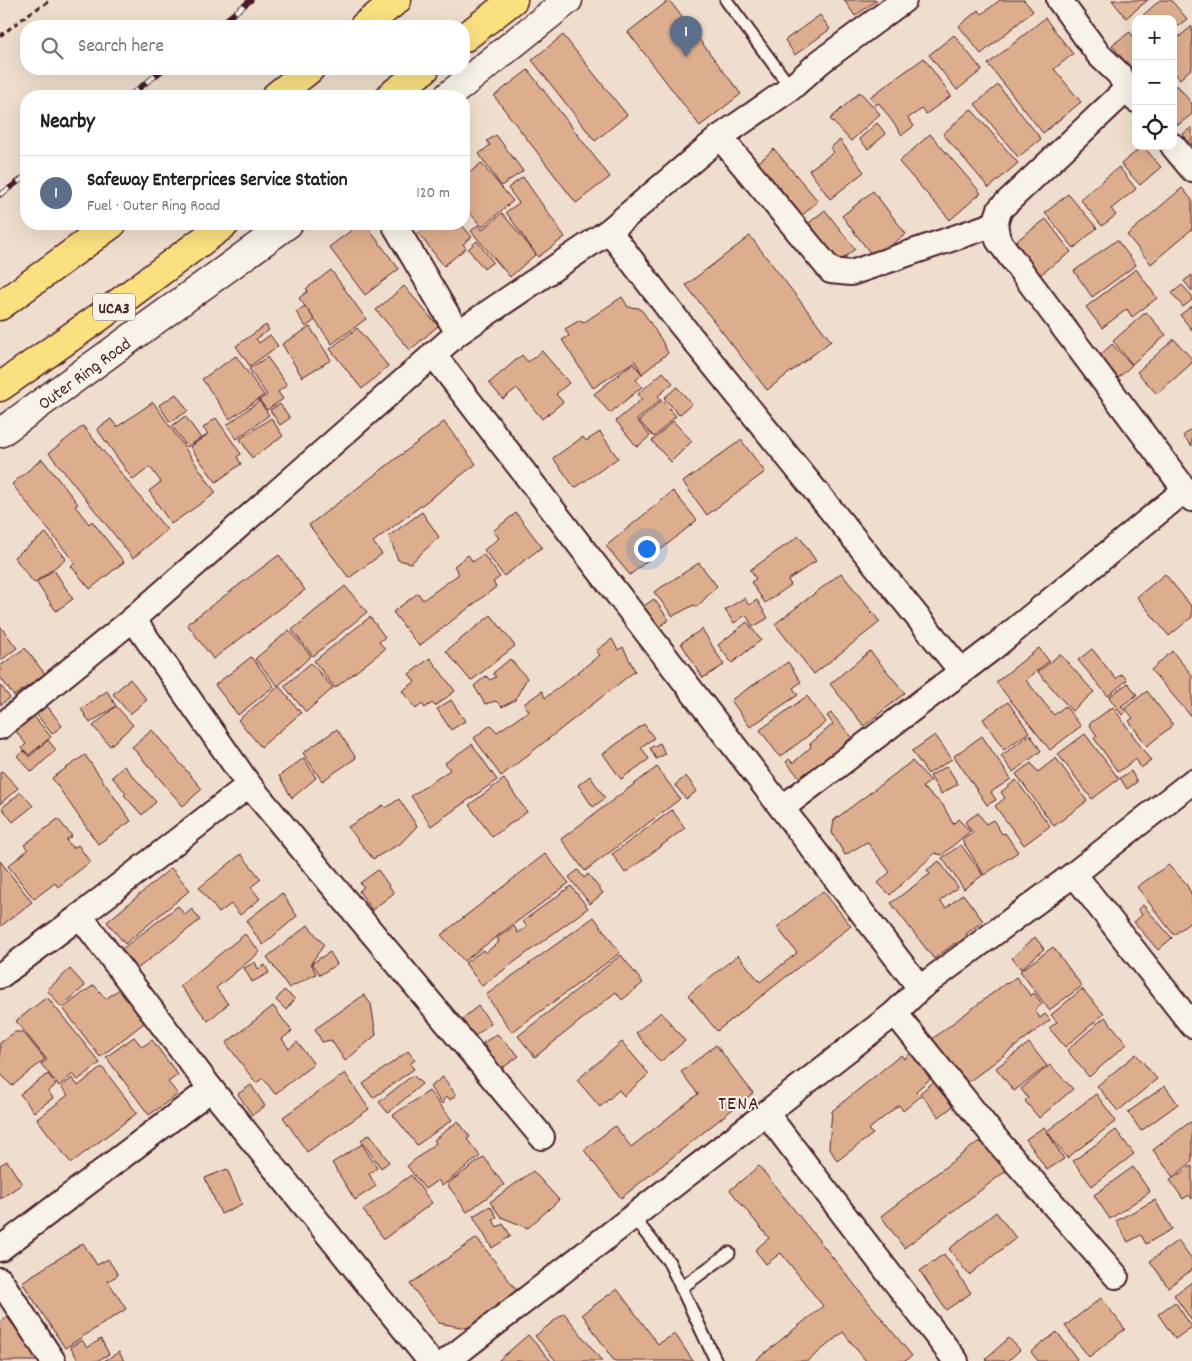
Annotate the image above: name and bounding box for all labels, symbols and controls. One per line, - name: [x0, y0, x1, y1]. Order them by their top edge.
- map controls: [1132, 15, 1177, 150]
- button: +: [1132, 15, 1177, 60]
- pin: 1: [670, 16, 702, 57]
- search box: [20, 20, 470, 75]
- icon: search: [38, 34, 66, 62]
- text: Search here: [78, 34, 164, 61]
- button: −: [1132, 60, 1177, 105]
- button: locate: [1132, 105, 1177, 150]
- text: Nearby: [40, 108, 95, 138]
- text: Safeway Enterprices Service Station: [87, 168, 348, 195]
- text: 1: [54, 182, 58, 205]
- text: 120 m: [416, 182, 450, 205]
- text: Fuel · Outer Ring Road: [87, 195, 220, 218]
- road number: UCA3: [93, 294, 135, 320]
- street label: Outer Ring Road: [34, 333, 137, 417]
- your location: [634, 536, 660, 562]
- district label: TENA: [718, 1091, 760, 1119]

